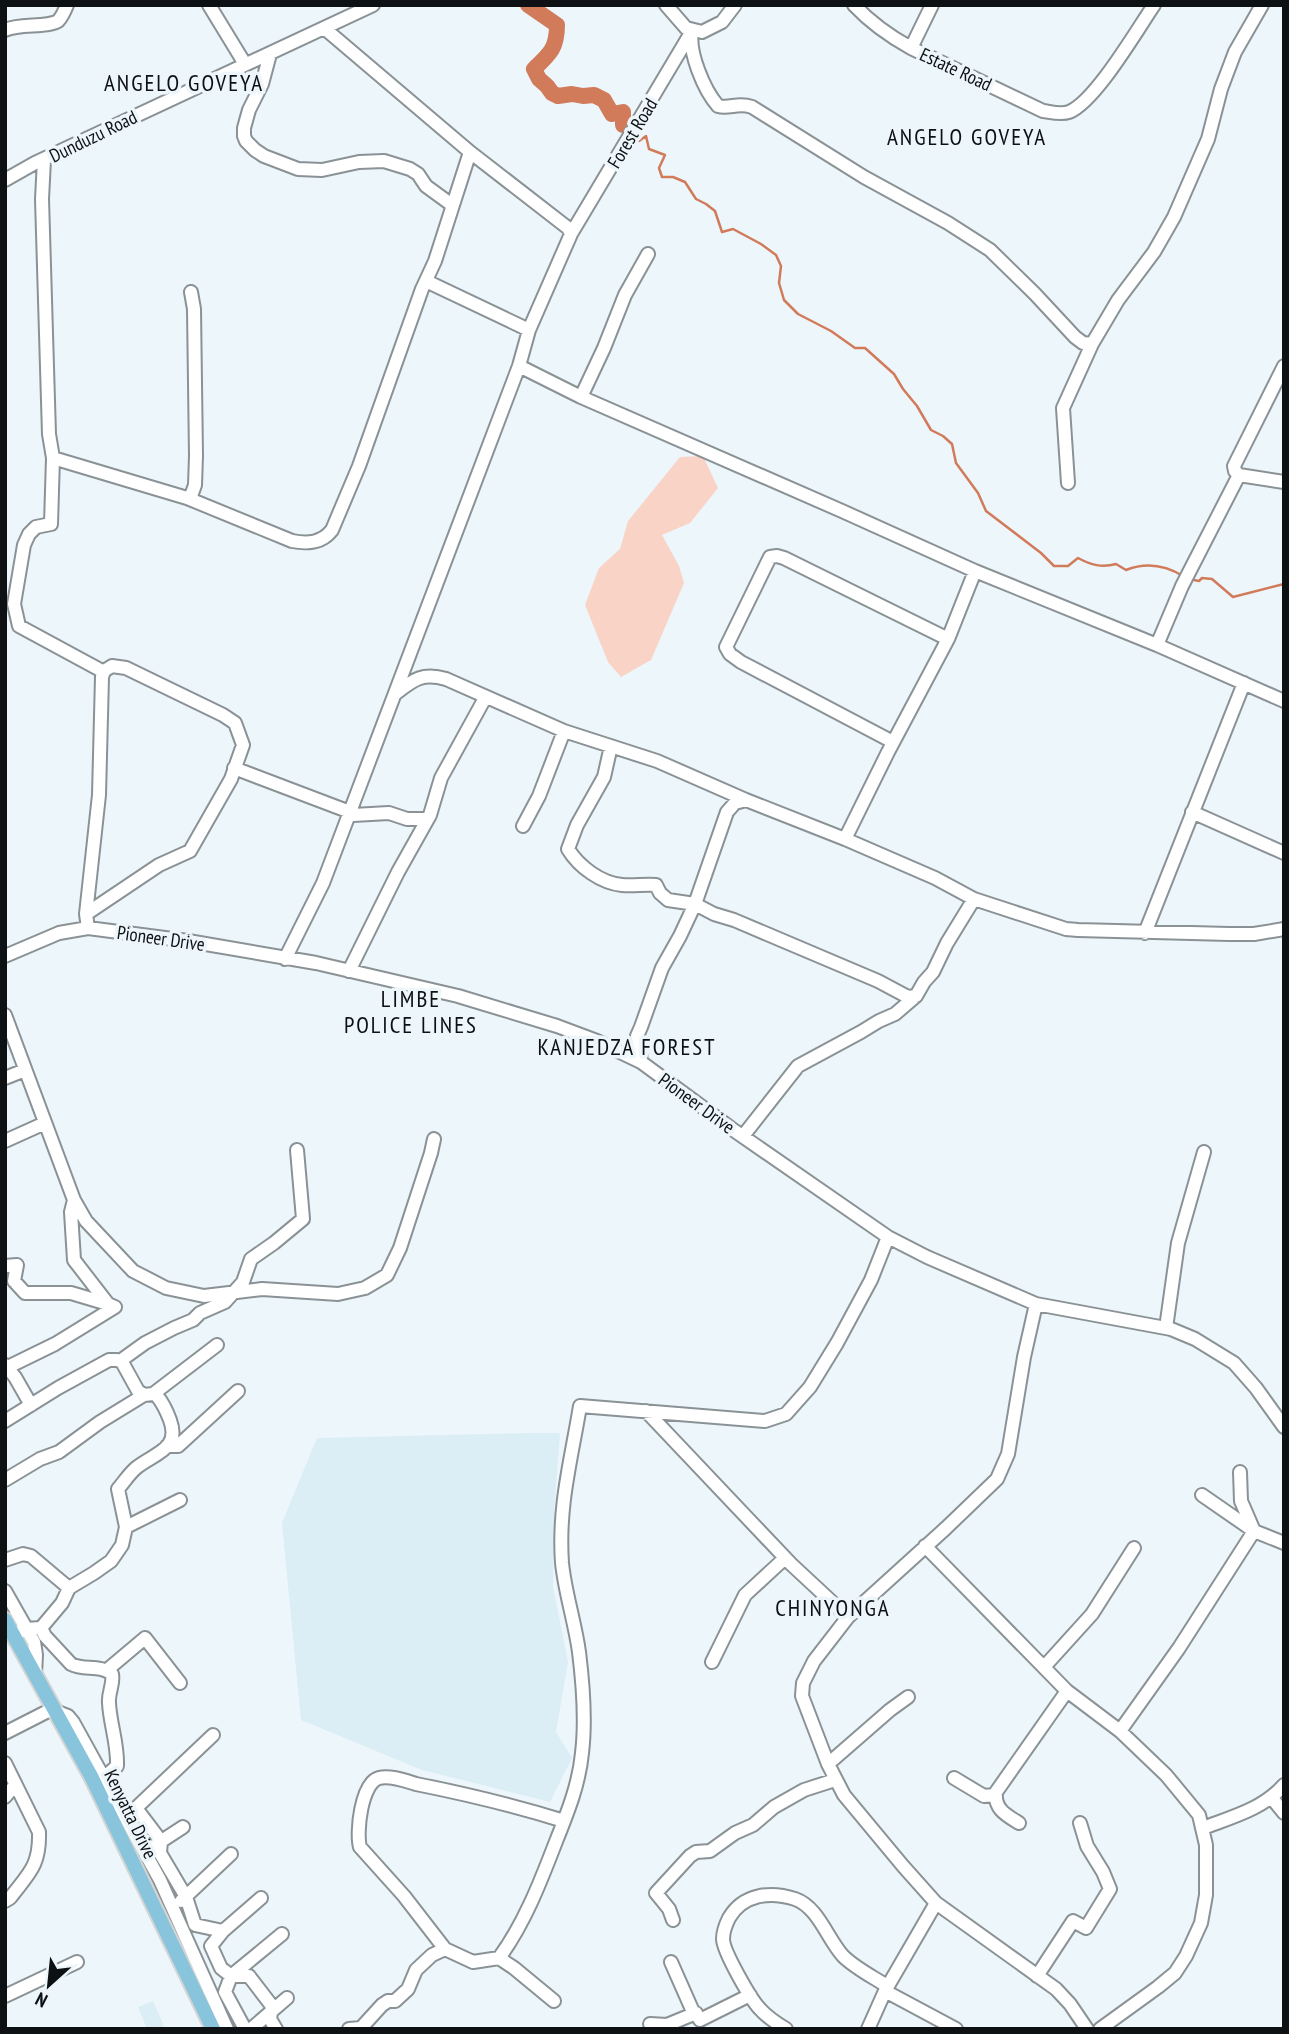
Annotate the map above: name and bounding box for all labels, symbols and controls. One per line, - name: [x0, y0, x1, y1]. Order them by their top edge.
- street label: Estate Road: [916, 42, 996, 96]
- district label: ANGELO GOVEYA: [104, 68, 264, 97]
- street label: Forest Road: [602, 94, 662, 172]
- street label: Dunduzu Road: [45, 104, 141, 168]
- district label: ANGELO GOVEYA: [887, 122, 1047, 151]
- street label: Pioneer Drive: [115, 920, 207, 956]
- district label: LIMBE POLICE LINES: [344, 984, 478, 1039]
- district label: KANJEDZA FOREST: [538, 1032, 716, 1061]
- street label: Pioneer Drive: [654, 1067, 740, 1139]
- district label: CHINYONGA: [775, 1593, 891, 1622]
- street label: Kenyatta Drive: [99, 1766, 163, 1863]
- north arrow: [14, 1950, 84, 2020]
- text: N: [31, 1987, 51, 2013]

